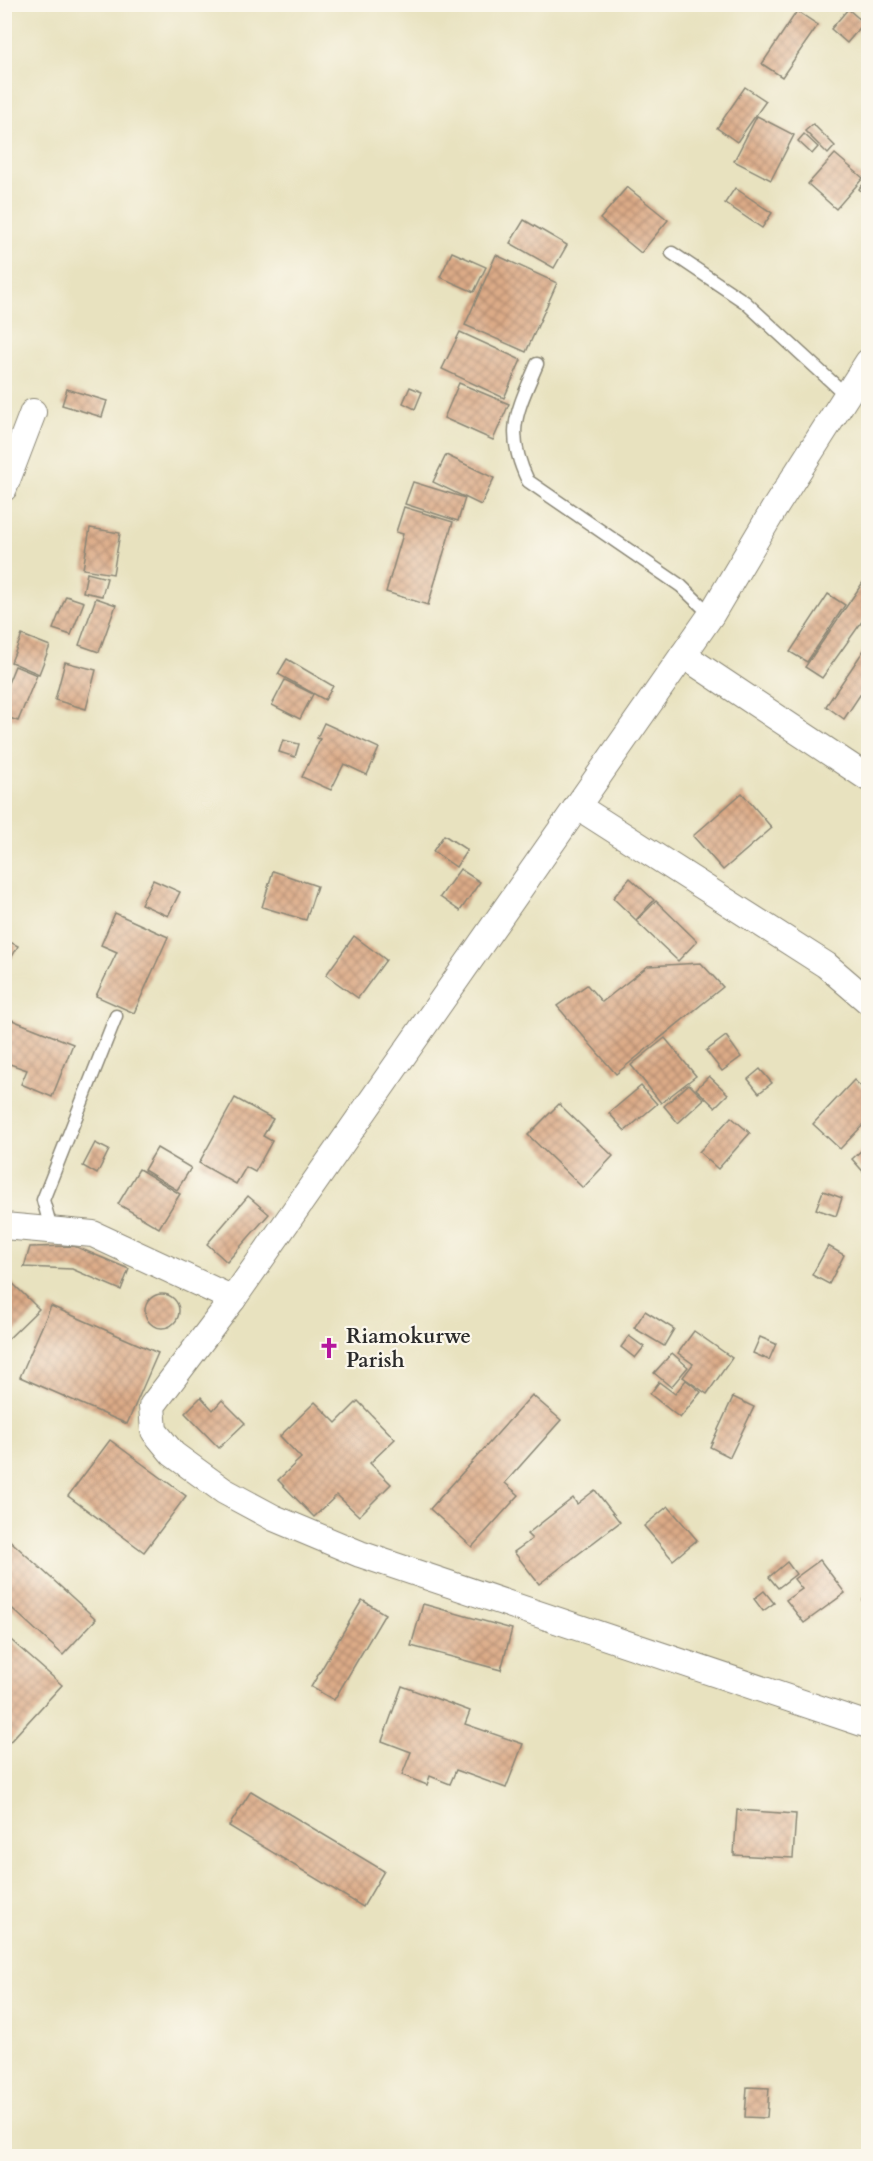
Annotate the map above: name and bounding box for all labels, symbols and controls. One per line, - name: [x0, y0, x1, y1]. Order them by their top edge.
- place label: Riamokurwe Parish: [346, 1322, 471, 1375]
- church icon: Riamokurwe Parish: [317, 1336, 341, 1360]

